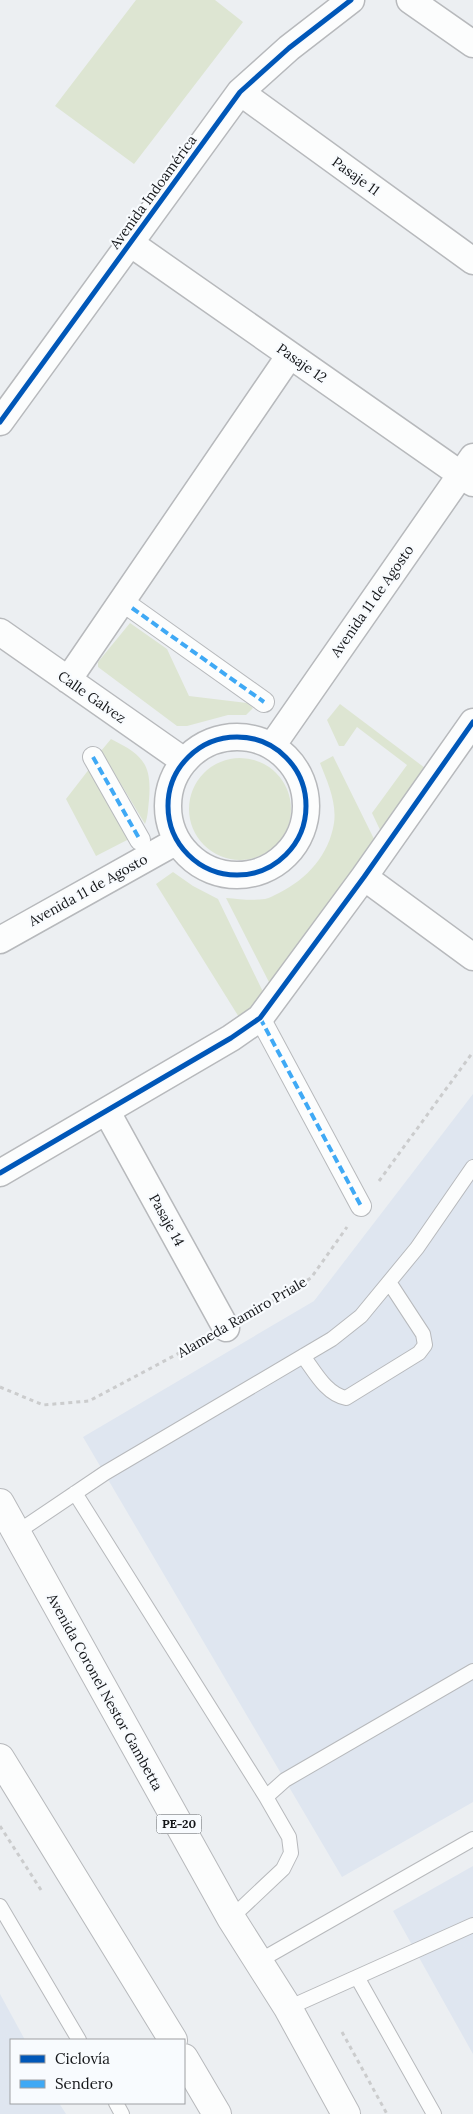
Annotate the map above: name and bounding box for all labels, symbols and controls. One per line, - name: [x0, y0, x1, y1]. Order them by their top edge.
- street label: Avenida Indoamérica: [105, 132, 200, 253]
- street label: Pasaje 11: [329, 153, 383, 199]
- street label: Pasaje 12: [274, 339, 330, 387]
- street label: Avenida 11 de Agosto: [326, 541, 418, 661]
- street label: Calle Galvez: [54, 667, 130, 727]
- street label: Avenida 11 de Agosto: [25, 850, 151, 931]
- street label: Pasaje 14: [145, 1191, 189, 1250]
- street label: Alameda Ramiro Priale: [173, 1272, 310, 1362]
- street label: Avenida Coronel Nestor Gambetta: [43, 1589, 167, 1794]
- road number: PE-20: [156, 1815, 202, 1834]
- legend: [10, 2039, 185, 2104]
- text: Ciclovía: [55, 2049, 110, 2068]
- text: Sendero: [55, 2074, 113, 2093]

